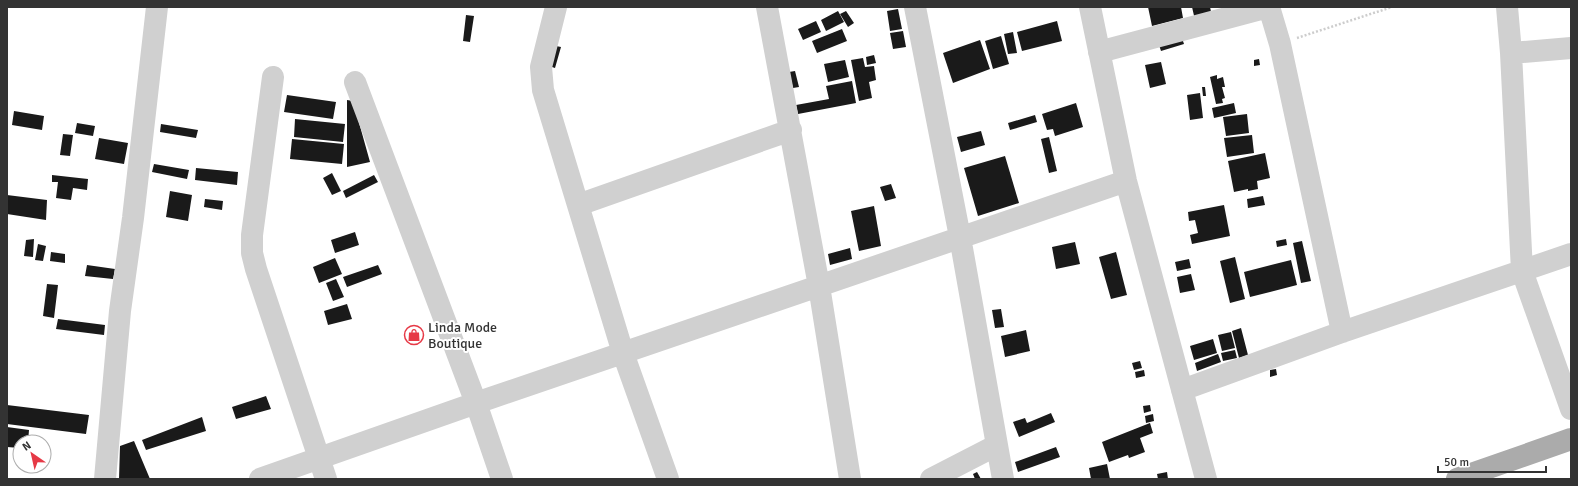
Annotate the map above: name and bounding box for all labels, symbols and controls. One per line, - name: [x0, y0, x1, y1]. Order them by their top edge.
- place label: Linda Mode Boutique: [428, 319, 497, 352]
- shop icon: Linda Mode Boutique: [403, 324, 425, 346]
- north arrow: [12, 434, 52, 474]
- text: N: [20, 439, 33, 454]
- scale bar: [1438, 448, 1546, 474]
- text: 50 m: [1444, 455, 1469, 470]

